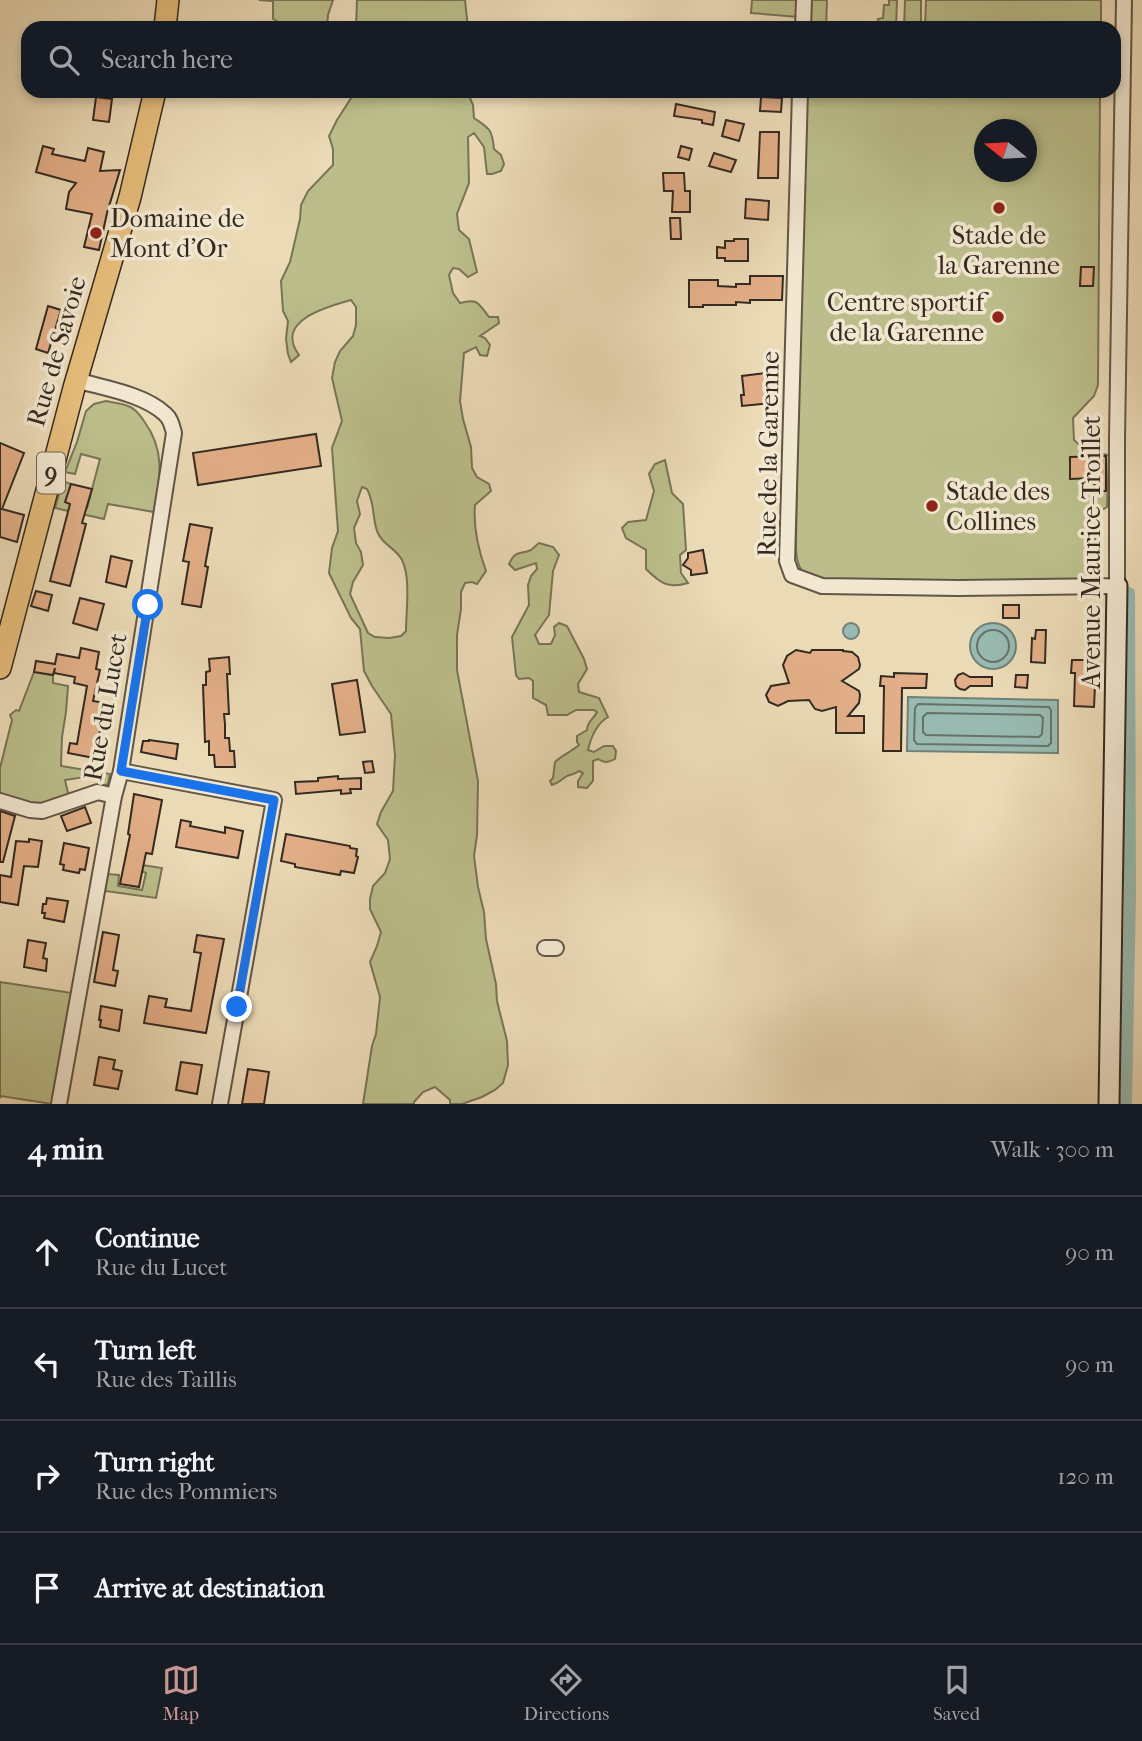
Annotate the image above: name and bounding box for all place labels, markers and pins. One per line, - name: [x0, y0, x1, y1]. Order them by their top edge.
- marker: Stade de la Garenne: [991, 200, 1007, 216]
- place label: Domaine de Mont d'Or: [110, 203, 245, 264]
- place label: Stade de la Garenne: [937, 220, 1060, 281]
- marker: Domaine de Mont d'Or: [88, 225, 104, 241]
- place label: Centre sportif de la Garenne: [827, 287, 989, 348]
- marker: Centre sportif de la Garenne: [990, 309, 1006, 325]
- place label: Stade des Collines: [946, 476, 1050, 537]
- marker: Stade des Collines: [924, 498, 940, 514]

